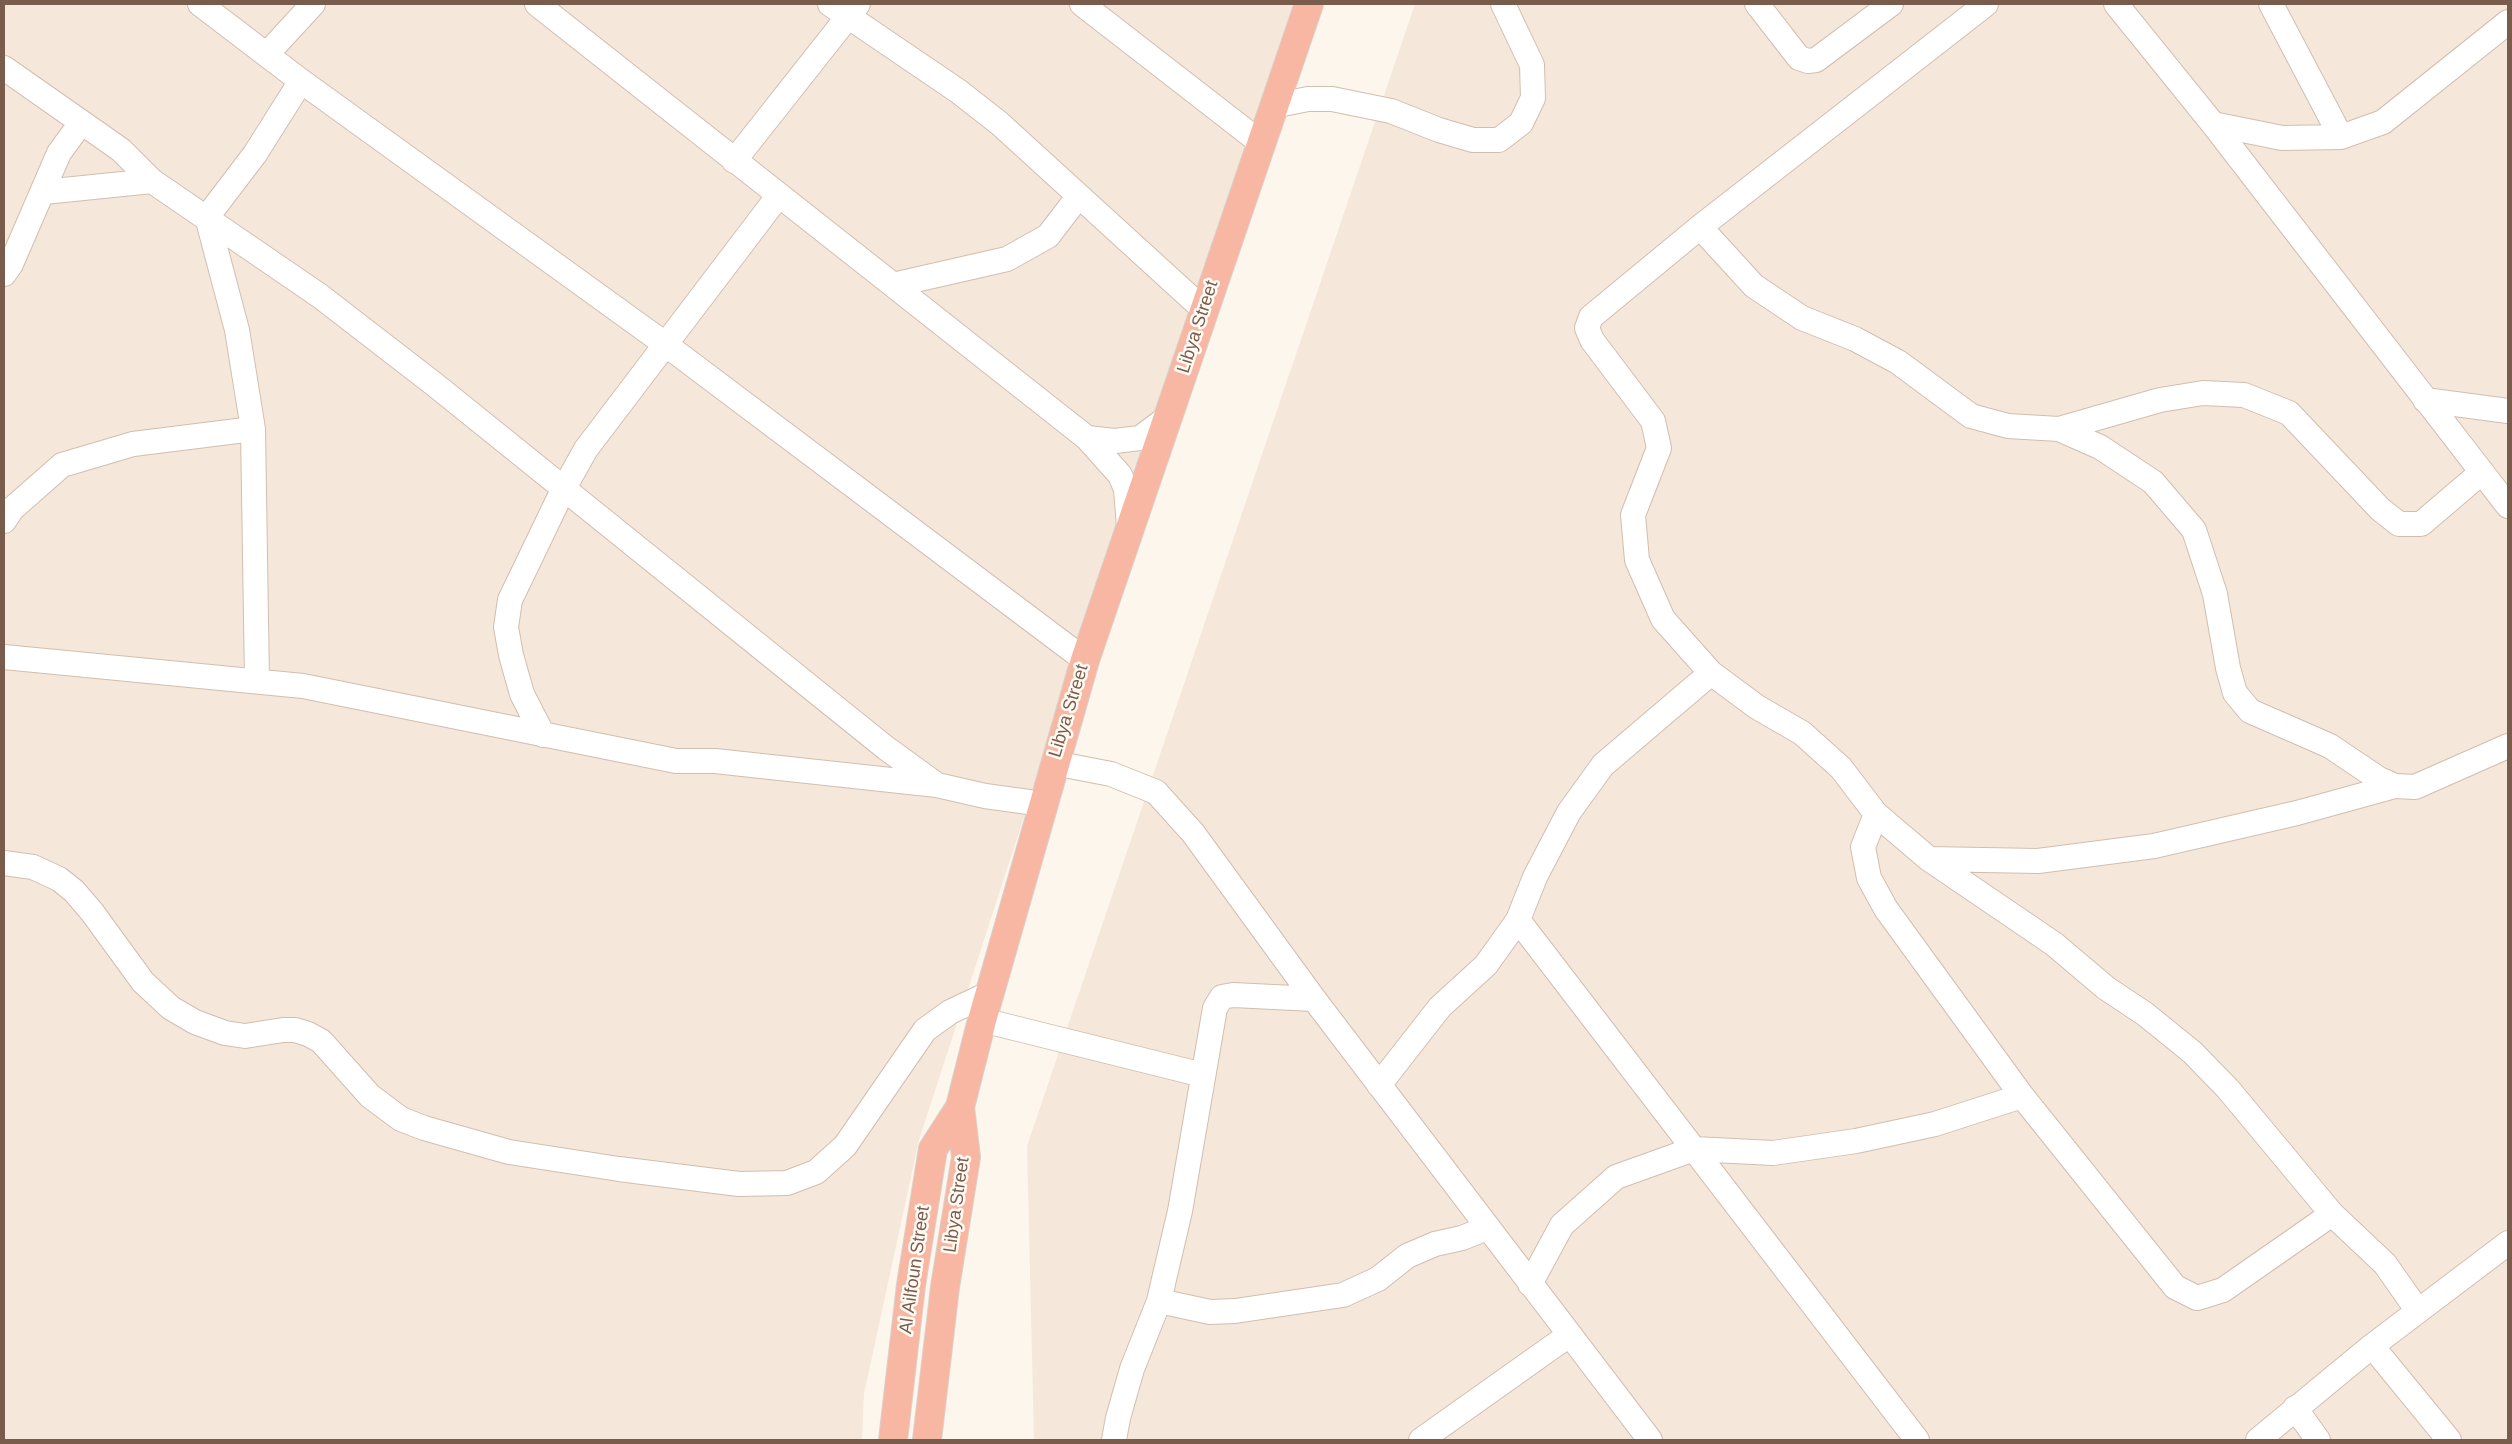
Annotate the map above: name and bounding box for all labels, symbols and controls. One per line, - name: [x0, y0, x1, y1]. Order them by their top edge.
- street label: Libya Street: [1173, 278, 1223, 376]
- street label: Libya Street: [1045, 662, 1093, 760]
- street label: Libya Street: [940, 1156, 974, 1254]
- street label: Al Ailfoun Street: [895, 1205, 935, 1335]

